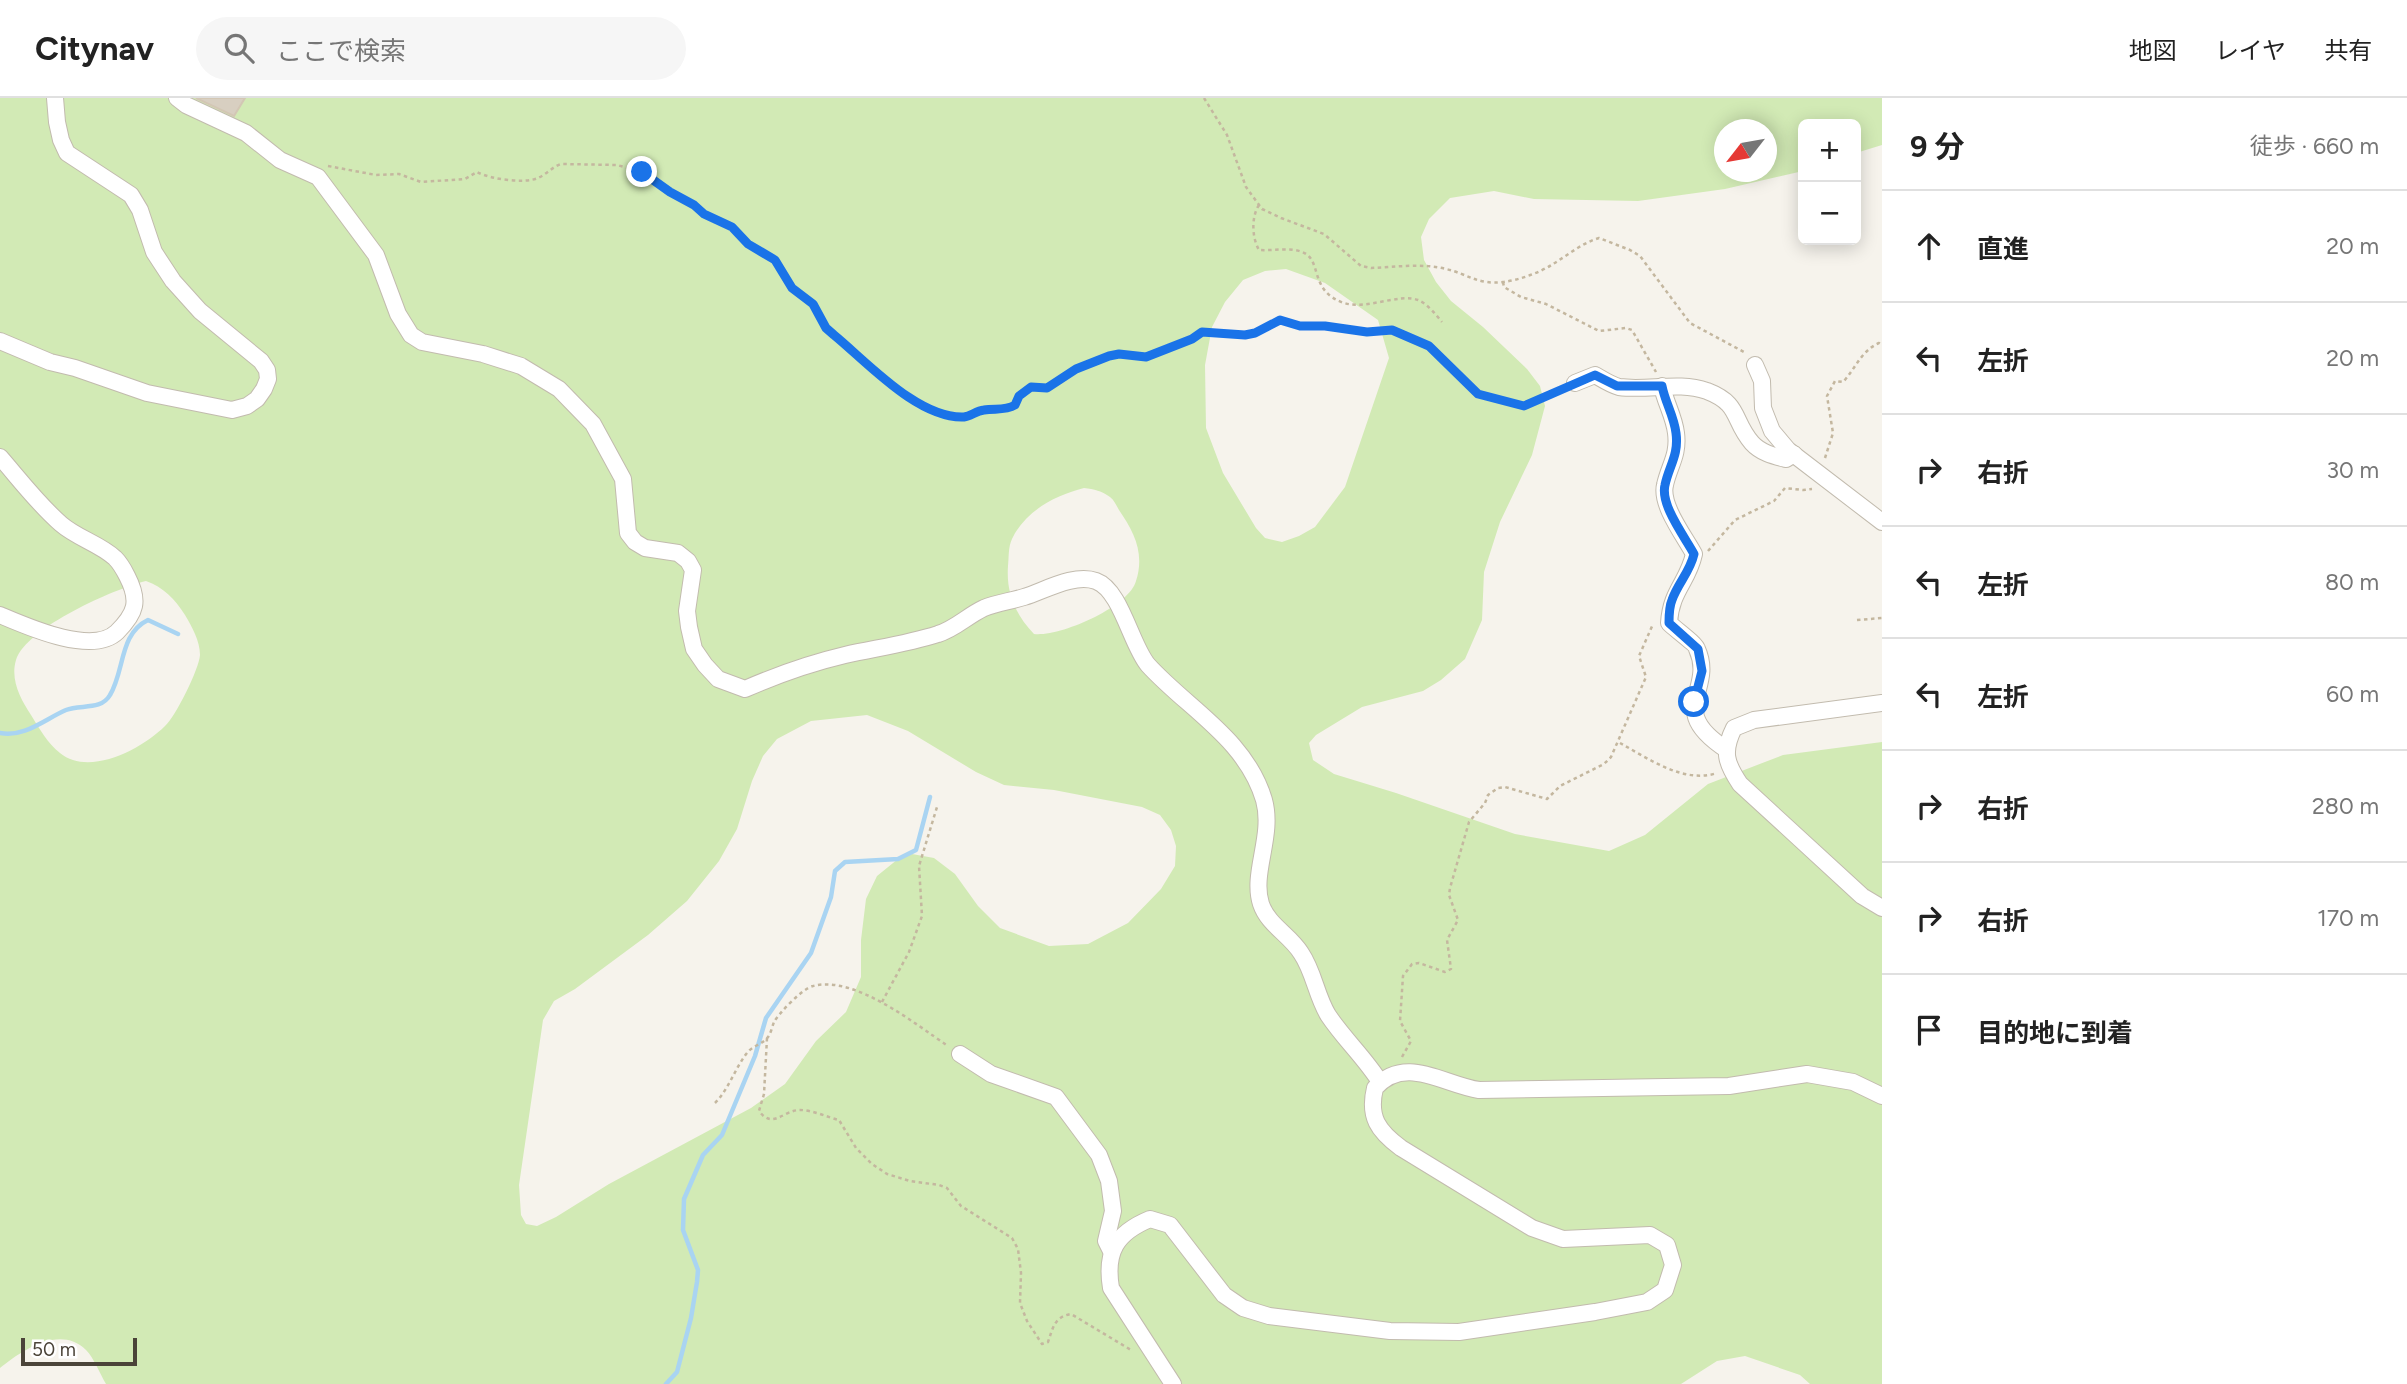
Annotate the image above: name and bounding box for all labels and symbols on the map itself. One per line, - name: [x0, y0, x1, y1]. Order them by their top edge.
- north arrow: [1714, 119, 1777, 182]
- route end: [626, 156, 657, 187]
- route start: [1678, 686, 1709, 717]
- scale bar: [21, 1335, 136, 1367]

